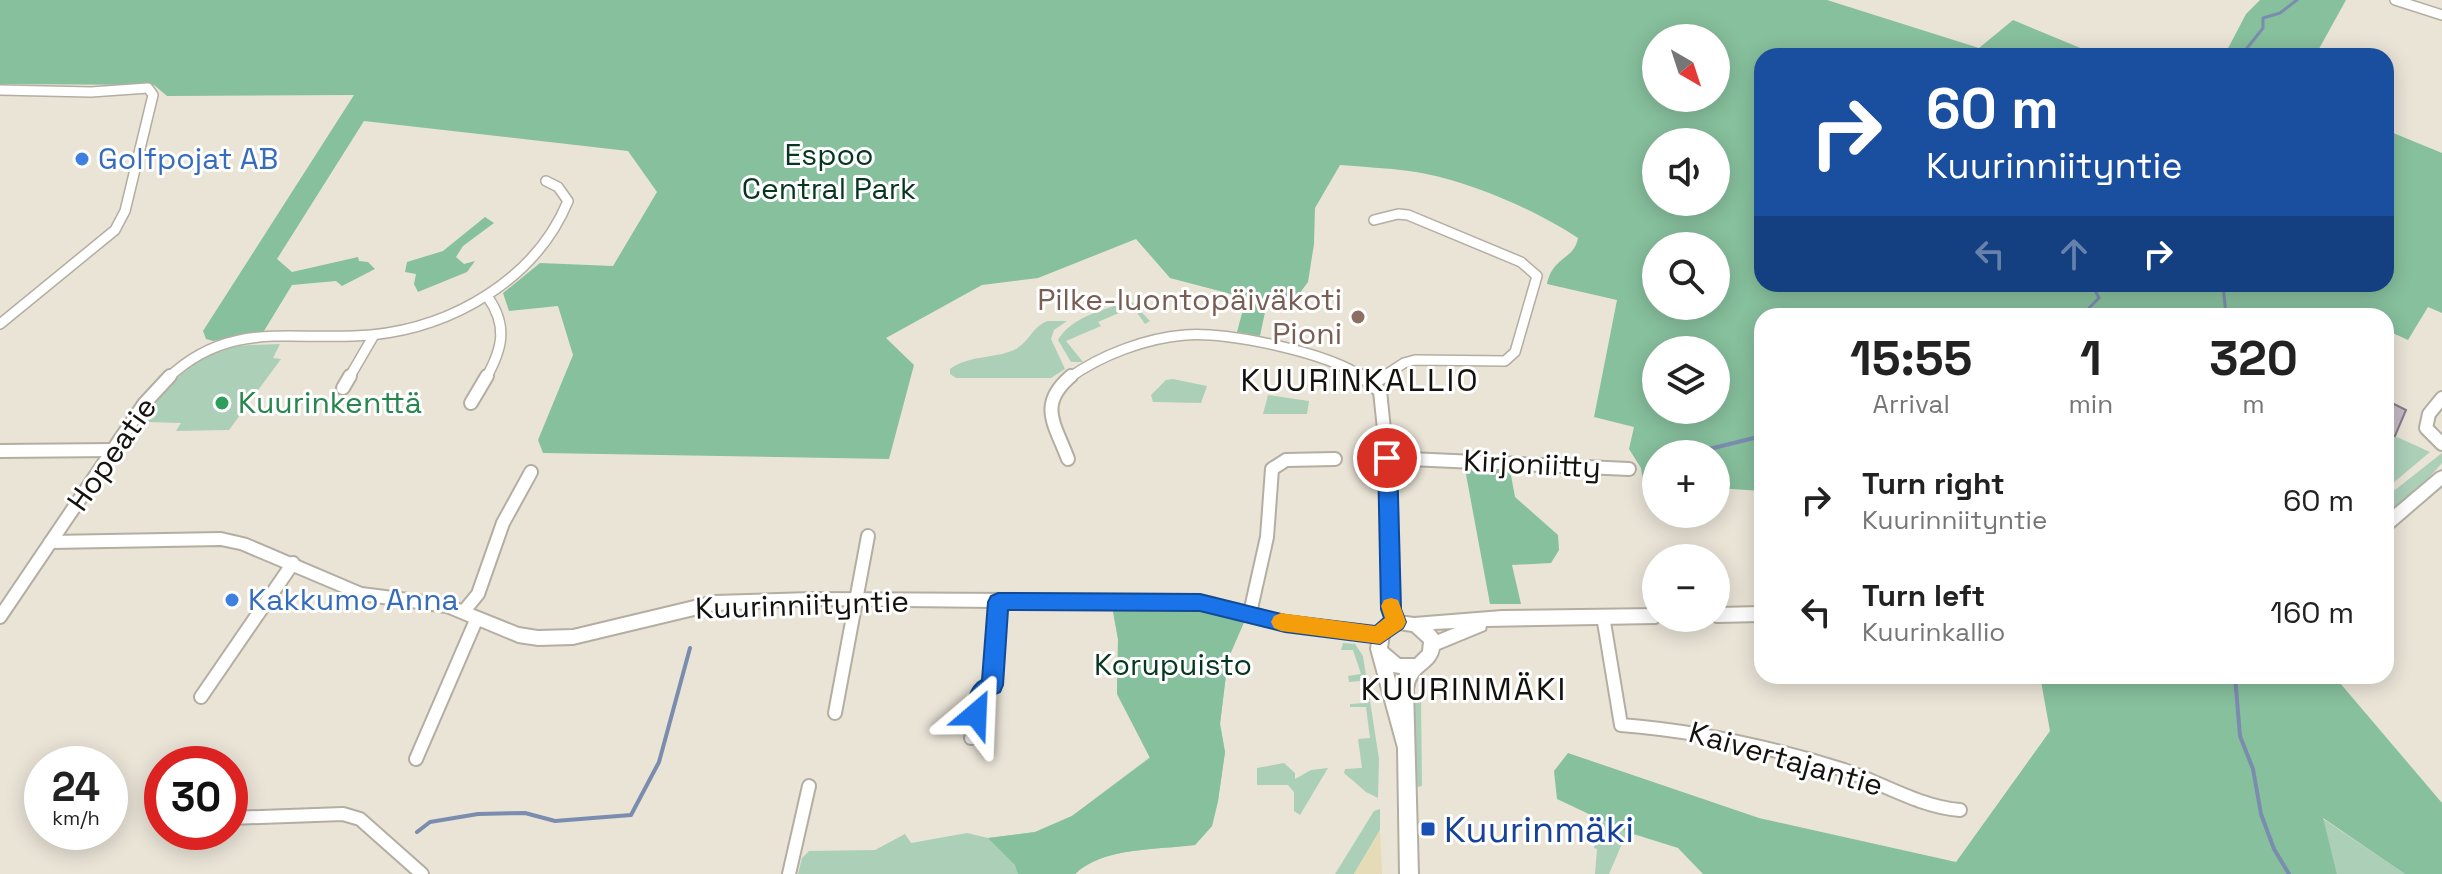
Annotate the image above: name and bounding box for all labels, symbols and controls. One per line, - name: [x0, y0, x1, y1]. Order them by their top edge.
- north arrow: [1642, 24, 1730, 112]
- map controls: [1642, 24, 1730, 632]
- text: 60 m: [1926, 73, 2059, 144]
- icon: right: [1794, 80, 1898, 184]
- button: sound: [1642, 128, 1730, 216]
- park label: Espoo Central Park: [742, 135, 916, 208]
- place label: Golfpojat AB: [98, 139, 278, 178]
- text: Kuurinniityntie: [1926, 143, 2183, 189]
- marker: Golfpojat AB: [73, 150, 91, 168]
- button: search: [1642, 232, 1730, 320]
- icon: left: [1968, 232, 2012, 276]
- icon: ahead: [2052, 232, 2096, 276]
- icon: right: [2136, 232, 2180, 276]
- place label: Pilke-luontopäiväkoti Pioni: [1037, 280, 1342, 353]
- marker: Pilke-luontopäiväkoti Pioni: [1349, 308, 1367, 326]
- text: 15:55: [1850, 328, 1972, 389]
- text: 1: [2080, 328, 2102, 389]
- text: 320: [2209, 328, 2298, 389]
- button: layers: [1642, 336, 1730, 424]
- district label: KUURINKALLIO: [1240, 360, 1480, 400]
- place label: Kuurinkenttä: [238, 383, 422, 422]
- text: Arrival: [1873, 387, 1950, 421]
- text: min: [2068, 387, 2113, 421]
- text: m: [2242, 387, 2265, 421]
- street label: Hopeatie: [58, 389, 165, 518]
- marker: Kuurinkenttä: [213, 394, 231, 412]
- pin: [1353, 424, 1421, 492]
- icon: arrive: [1365, 436, 1409, 480]
- street label: Kirjoniitty: [1462, 440, 1602, 487]
- button: +: [1642, 440, 1730, 528]
- text: Turn right: [1862, 464, 2005, 503]
- icon: right: [1794, 478, 1838, 522]
- text: 60 m: [2283, 481, 2354, 520]
- text: Kuurinniityntie: [1862, 503, 2047, 537]
- button: −: [1642, 544, 1730, 632]
- text: Turn left: [1862, 576, 1985, 615]
- place label: Kakkumo Anna: [248, 580, 459, 619]
- street label: Kuurinniityntie: [694, 581, 910, 628]
- icon: left: [1794, 590, 1838, 634]
- marker: Kakkumo Anna: [223, 591, 241, 609]
- text: 160 m: [2270, 593, 2354, 632]
- text: Kuurinkallio: [1862, 615, 2005, 649]
- park label: Korupuisto: [1094, 645, 1252, 684]
- district label: KUURINMÄKI: [1361, 669, 1567, 709]
- position arrow: [934, 672, 1018, 756]
- street label: Kaivertajantie: [1685, 712, 1888, 805]
- speed limit sign: 30: [144, 746, 248, 850]
- text: 24: [52, 762, 100, 813]
- text: km/h: [52, 805, 100, 831]
- place label: Kuurinmäki: [1444, 807, 1634, 853]
- marker: Kuurinmäki: [1419, 820, 1437, 838]

